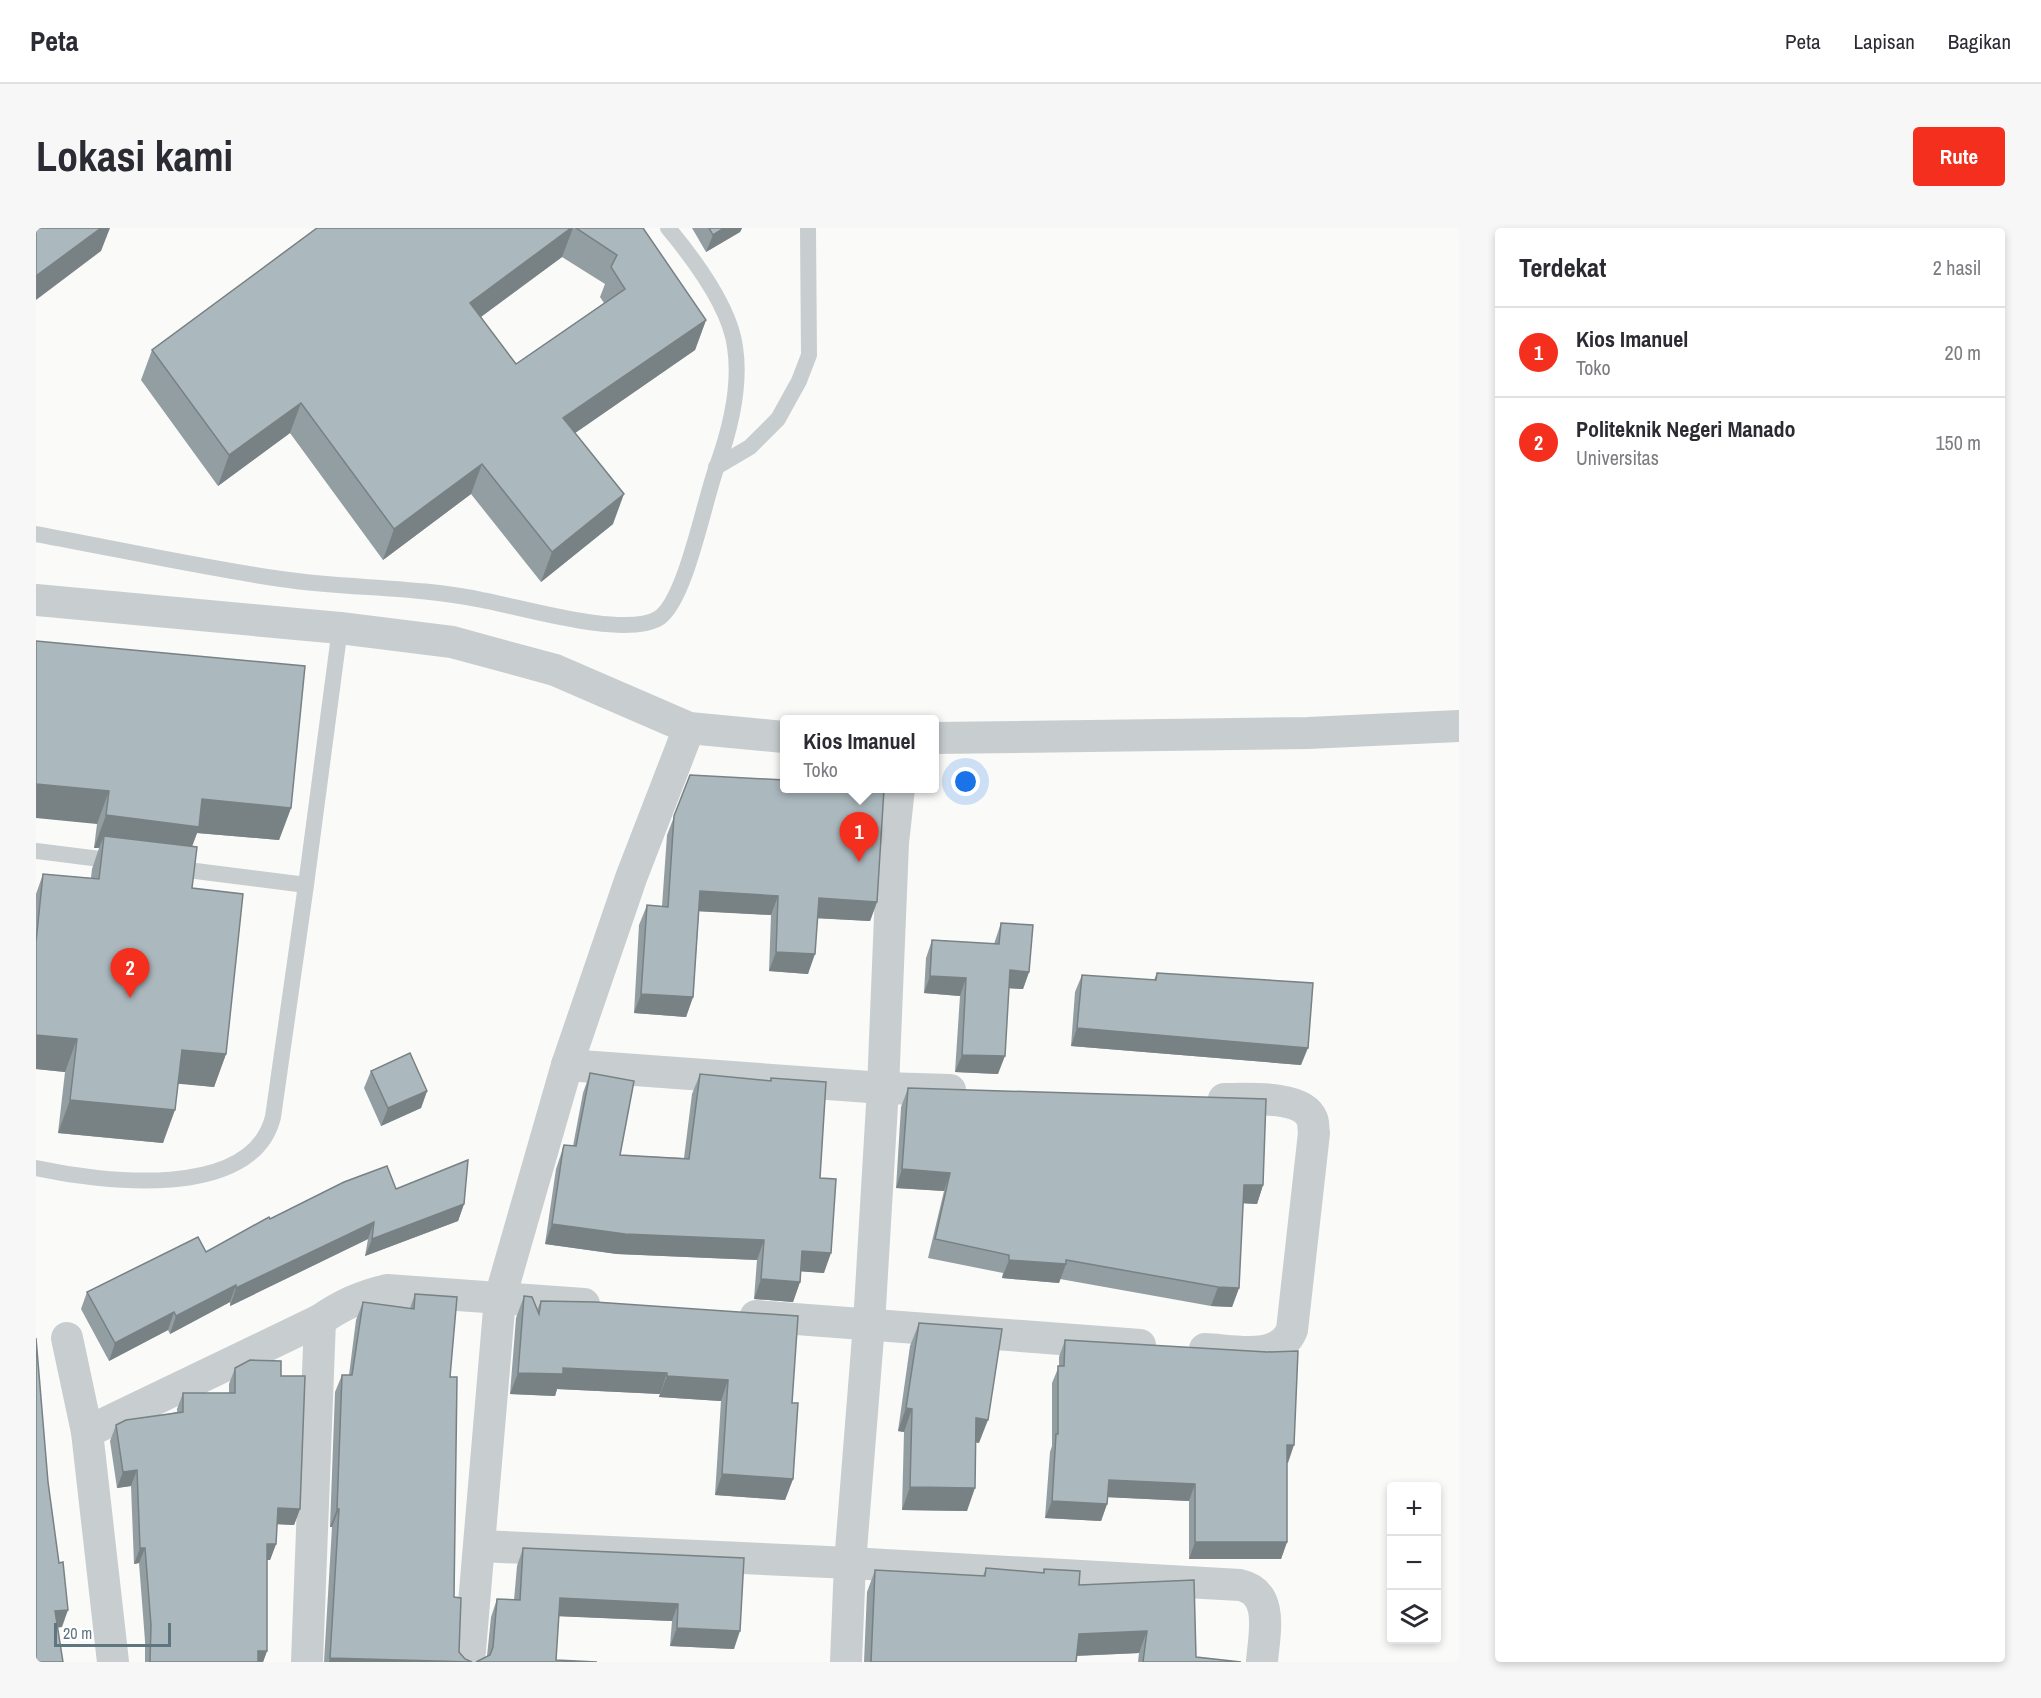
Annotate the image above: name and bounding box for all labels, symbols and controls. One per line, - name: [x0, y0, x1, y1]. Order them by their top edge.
- text: Peta: [30, 22, 79, 60]
- text: Peta: [1785, 27, 1821, 56]
- text: Lapisan: [1854, 27, 1915, 56]
- text: Bagikan: [1948, 27, 2011, 56]
- button: Rute: [1913, 127, 2005, 186]
- text: Lokasi kami: [36, 128, 233, 184]
- text: Terdekat: [1519, 250, 1606, 285]
- text: 2 hasil: [1933, 254, 1981, 281]
- text: Kios Imanuel: [1576, 324, 1688, 354]
- text: 1: [1534, 339, 1543, 366]
- text: 20 m: [1945, 339, 1981, 366]
- text: Toko: [1576, 354, 1611, 381]
- text: Politeknik Negeri Manado: [1576, 414, 1796, 444]
- text: 2: [1534, 429, 1543, 456]
- text: 150 m: [1935, 429, 1981, 456]
- text: Universitas: [1576, 444, 1659, 471]
- popup: [780, 715, 939, 793]
- text: Kios Imanuel: [803, 726, 916, 756]
- text: Toko: [803, 756, 838, 783]
- your location: [951, 767, 980, 796]
- pin: 1: [840, 812, 878, 862]
- pin: 2: [110, 948, 149, 998]
- map controls: [1387, 1482, 1441, 1644]
- button: +: [1387, 1482, 1441, 1536]
- button: −: [1387, 1536, 1441, 1590]
- button: layers: [1387, 1590, 1441, 1644]
- scale bar: [54, 1620, 171, 1648]
- text: 20 m: [63, 1622, 92, 1644]

